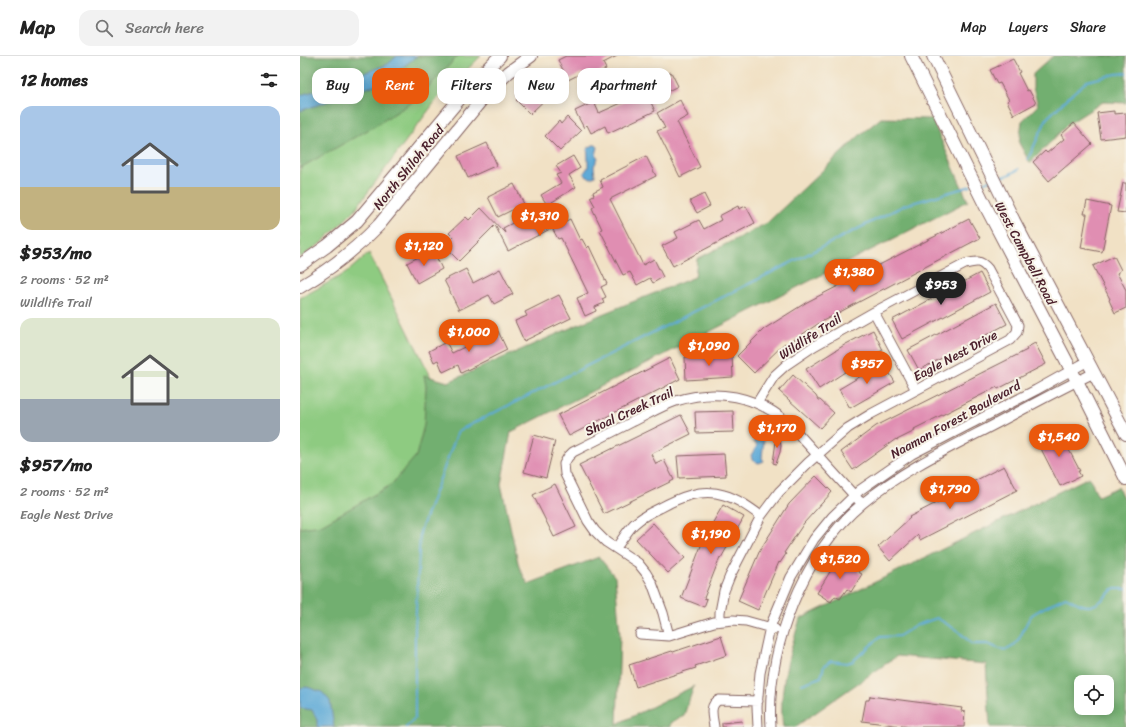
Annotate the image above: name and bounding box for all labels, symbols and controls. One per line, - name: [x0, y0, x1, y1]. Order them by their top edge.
- search box: [79, 10, 359, 46]
- text: Map: [20, 11, 55, 44]
- text: Search here: [125, 15, 204, 41]
- text: Map: [961, 15, 986, 40]
- text: Layers: [1008, 15, 1048, 40]
- text: Share: [1070, 15, 1106, 40]
- icon: search: [93, 17, 115, 39]
- text: 12 homes: [20, 65, 88, 95]
- chip: Buy: [312, 68, 364, 104]
- chip: Rent: [372, 68, 429, 104]
- chip: Filters: [437, 68, 506, 104]
- chip: New: [514, 68, 569, 104]
- chip: Apartment: [577, 68, 671, 104]
- icon: filters: [258, 69, 280, 91]
- street label: North Shiloh Road: [367, 119, 451, 215]
- icon: home: [114, 132, 186, 204]
- street label: West Campbell Road: [988, 197, 1063, 310]
- pin: $1,310: [507, 203, 573, 237]
- text: $1,310: [521, 204, 559, 227]
- pin: $1,120: [391, 233, 457, 267]
- text: $1,120: [404, 234, 444, 257]
- text: $953/mo: [20, 238, 92, 268]
- pin: $1,380: [821, 259, 887, 293]
- text: $1,380: [833, 260, 875, 283]
- text: 2 rooms · 52 m²: [20, 268, 109, 291]
- pin: $953: [917, 272, 965, 306]
- text: $953: [925, 273, 957, 296]
- text: Wildlife Trail: [20, 291, 92, 314]
- street label: Wildlife Trail: [774, 307, 847, 366]
- pin: $1,000: [436, 319, 502, 353]
- text: $1,000: [448, 320, 490, 343]
- street label: Eagle Nest Drive: [909, 323, 1002, 387]
- pin: $1,090: [676, 333, 742, 367]
- text: $1,090: [688, 334, 730, 357]
- icon: home: [114, 344, 186, 416]
- pin: $957: [843, 351, 891, 385]
- text: $957: [851, 352, 883, 375]
- street label: Naaman Forest Boulevard: [886, 373, 1026, 465]
- street label: Shoal Creek Trail: [581, 381, 678, 442]
- pin: $1,170: [744, 415, 810, 449]
- text: $1,170: [757, 416, 797, 439]
- pin: $1,540: [1026, 424, 1092, 458]
- text: $1,540: [1038, 425, 1080, 448]
- text: $957/mo: [20, 450, 92, 480]
- pin: $1,790: [917, 476, 983, 510]
- text: $1,790: [929, 477, 971, 500]
- text: 2 rooms · 52 m²: [20, 480, 109, 503]
- text: Eagle Nest Drive: [20, 503, 113, 526]
- pin: $1,190: [678, 521, 744, 555]
- text: $1,190: [691, 522, 731, 545]
- pin: $1,520: [807, 546, 873, 580]
- text: $1,520: [819, 547, 861, 570]
- map controls: [1074, 675, 1114, 715]
- button: locate: [1074, 675, 1114, 715]

